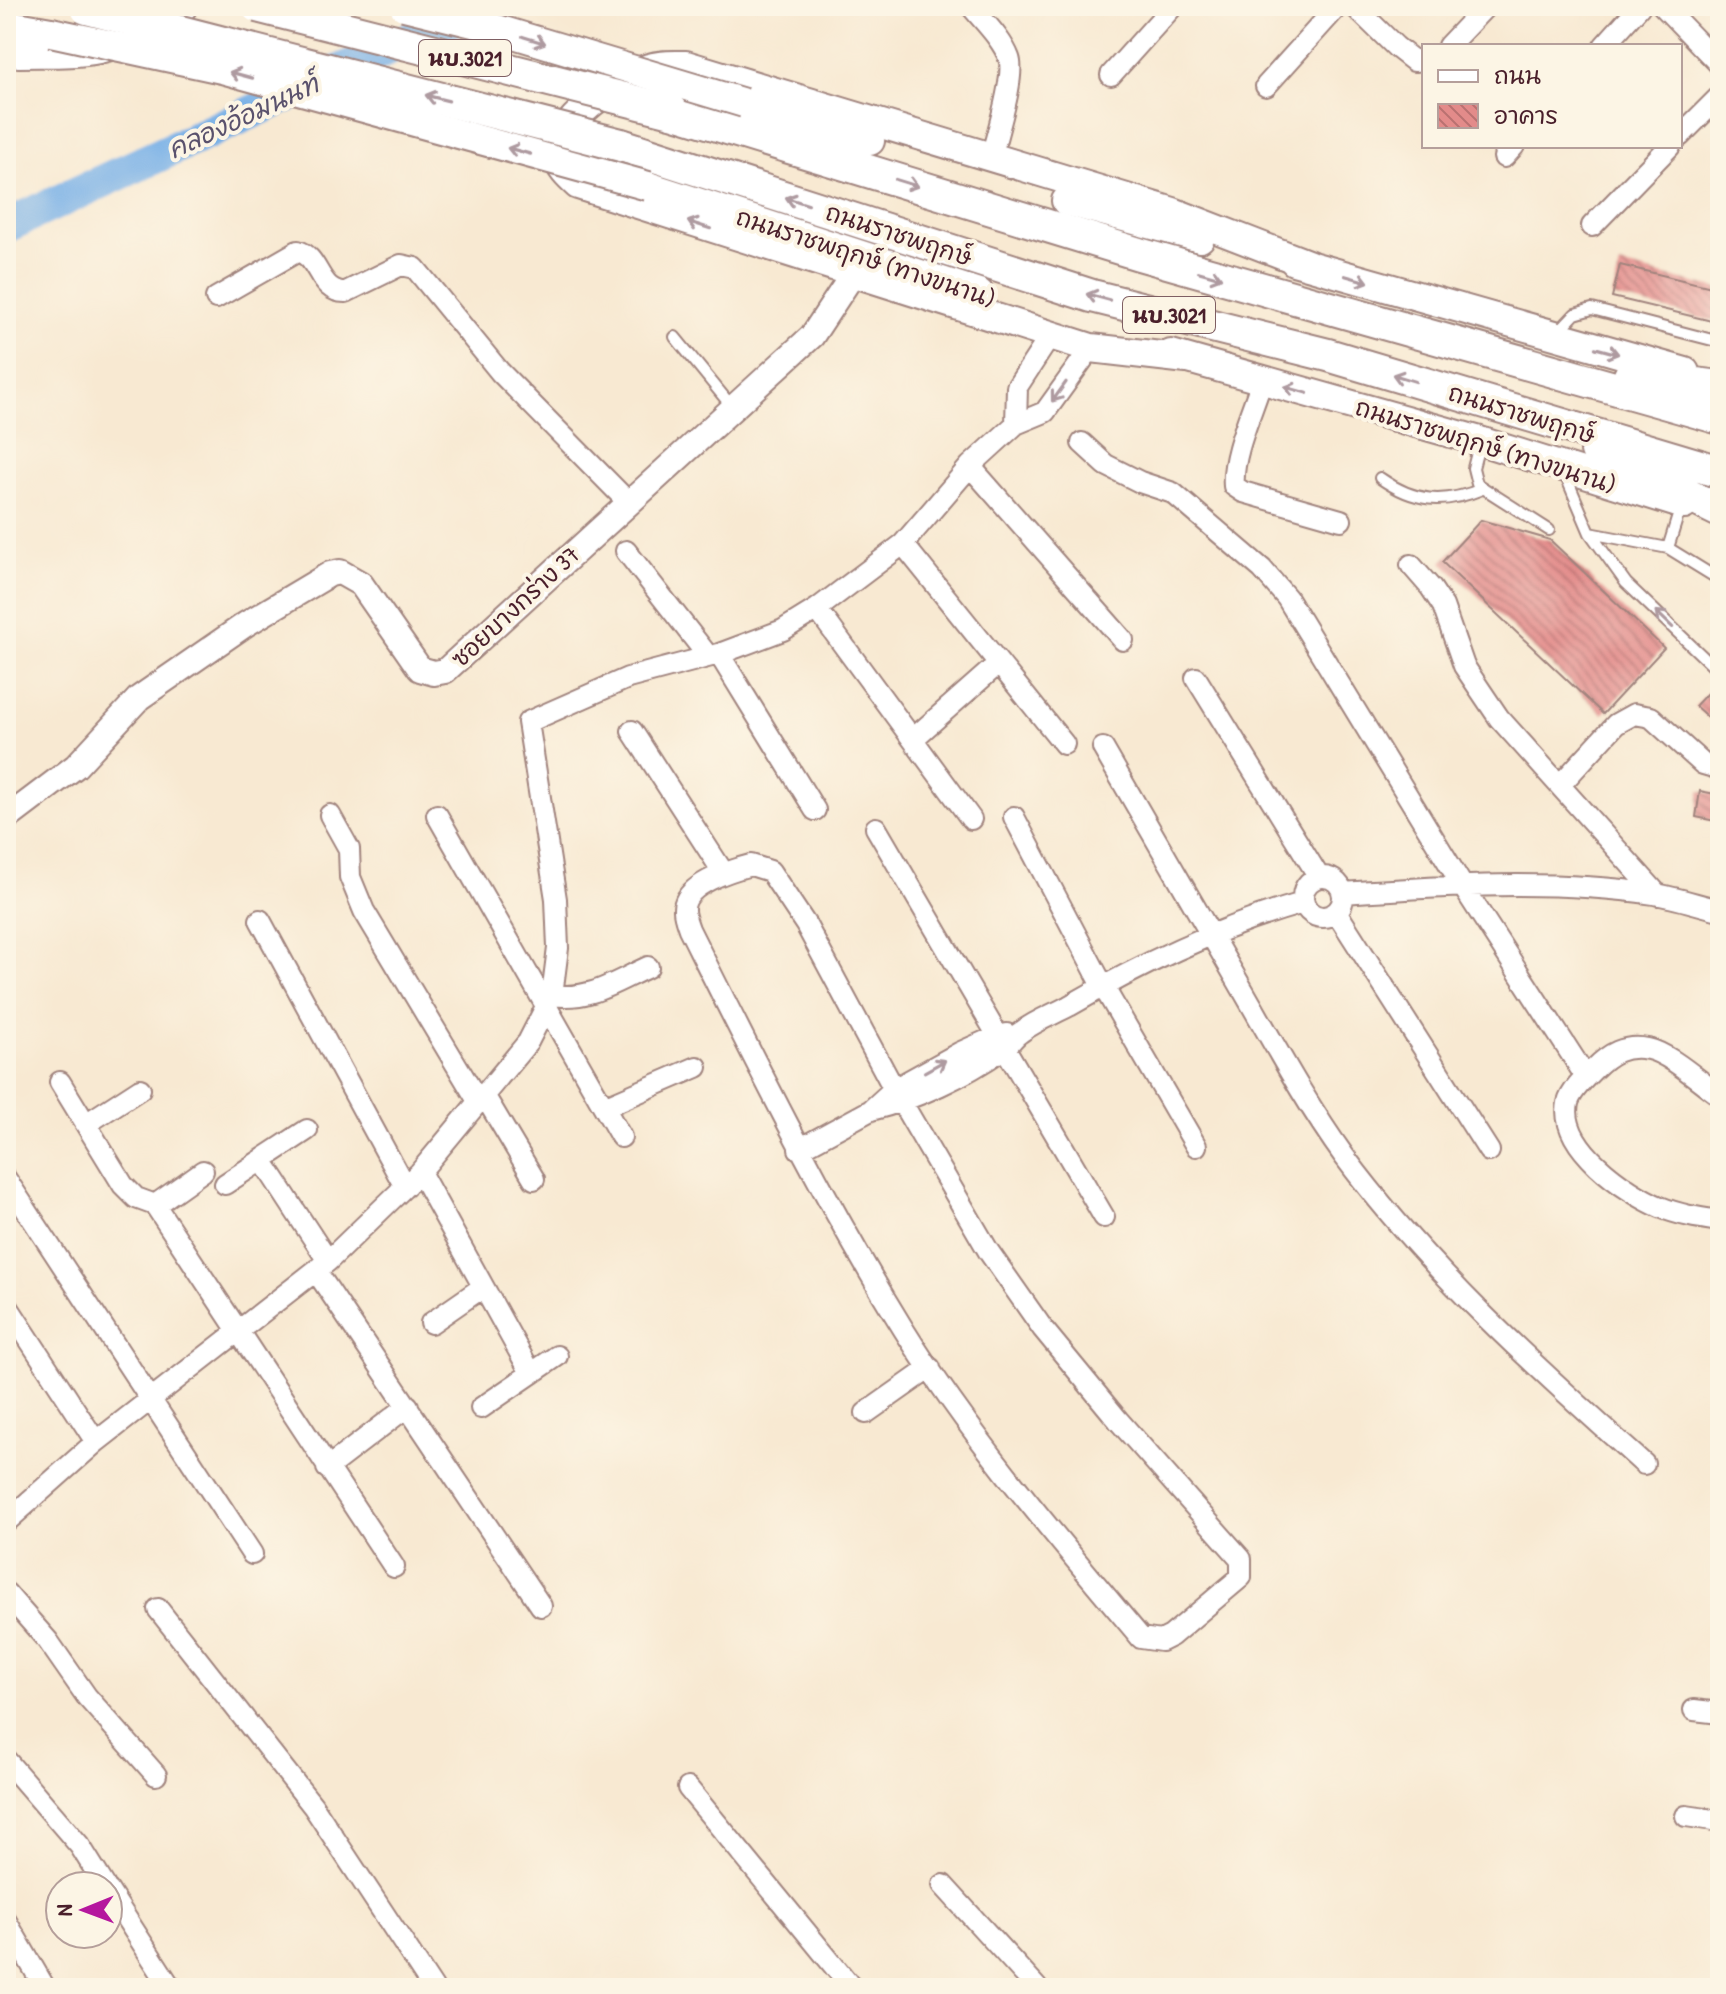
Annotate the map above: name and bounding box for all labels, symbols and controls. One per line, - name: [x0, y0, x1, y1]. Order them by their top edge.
- one-way arrow: [520, 33, 546, 48]
- road number: นบ.3021: [419, 40, 511, 76]
- legend: [1422, 44, 1682, 148]
- text: ถนน: [1494, 59, 1541, 91]
- water label: คลองอ้อมนนท์: [162, 63, 329, 166]
- one-way arrow: [229, 66, 255, 81]
- one-way arrow: [424, 89, 450, 104]
- text: อาคาร: [1494, 99, 1558, 131]
- one-way arrow: [507, 143, 533, 158]
- one-way arrow: [894, 176, 920, 191]
- one-way arrow: [785, 193, 810, 208]
- street label: ถนนราชพฤกษ์: [822, 195, 977, 274]
- street label: ถนนราชพฤกษ์ (ทางขนาน): [732, 200, 1000, 315]
- one-way arrow: [687, 216, 712, 231]
- one-way arrow: [1196, 268, 1222, 283]
- one-way arrow: [1344, 272, 1370, 287]
- one-way arrow: [1086, 289, 1112, 304]
- road number: นบ.3021: [1123, 297, 1215, 333]
- one-way arrow: [1593, 344, 1619, 359]
- one-way arrow: [1391, 370, 1417, 385]
- street label: ถนนราชพฤกษ์: [1444, 376, 1600, 452]
- one-way arrow: [1050, 381, 1067, 403]
- one-way arrow: [1283, 381, 1309, 396]
- street label: ถนนราชพฤกษ์ (ทางขนาน): [1351, 390, 1620, 501]
- street label: ซอยบางกร่าง 37: [444, 538, 586, 674]
- one-way arrow: [1655, 610, 1674, 629]
- one-way arrow: [923, 1058, 946, 1074]
- north arrow: [44, 1870, 124, 1950]
- text: N: [49, 1904, 79, 1916]

